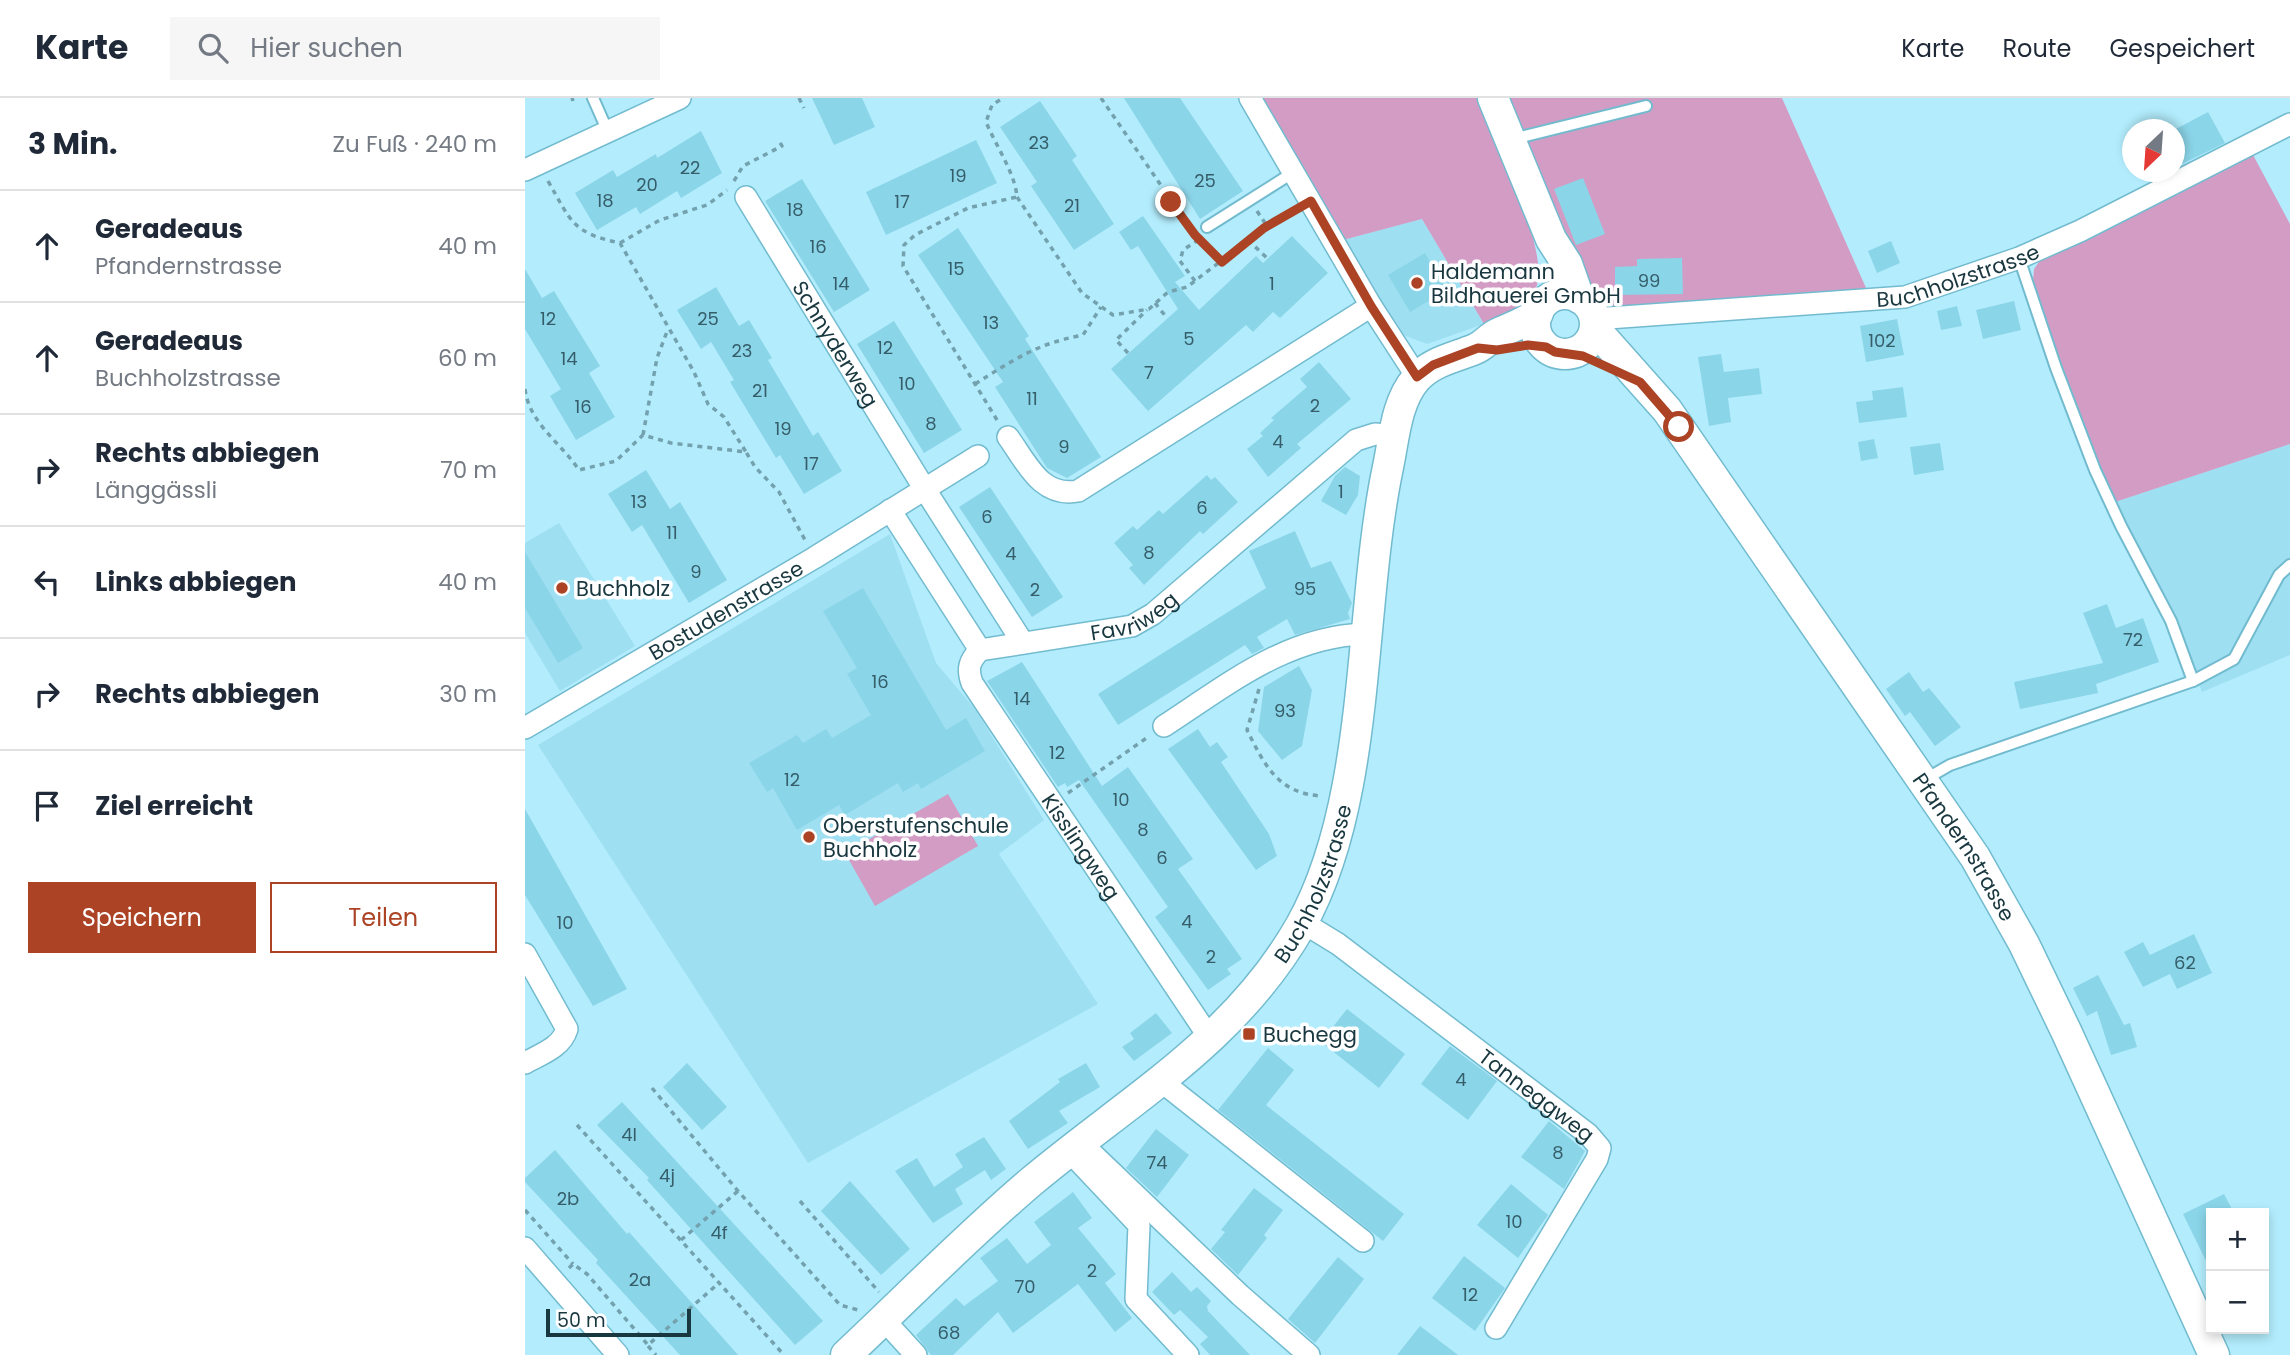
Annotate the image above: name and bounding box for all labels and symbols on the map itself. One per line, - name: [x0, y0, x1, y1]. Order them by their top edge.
- north arrow: [2122, 119, 2185, 182]
- house number: 23: [1029, 130, 1049, 155]
- house number: 22: [680, 155, 700, 180]
- house number: 19: [949, 163, 967, 188]
- house number: 25: [1194, 168, 1216, 193]
- house number: 20: [636, 172, 658, 197]
- route end: [1155, 186, 1186, 217]
- house number: 18: [596, 188, 614, 213]
- house number: 17: [894, 189, 910, 214]
- house number: 21: [1064, 193, 1080, 218]
- house number: 18: [786, 197, 804, 222]
- house number: 16: [809, 234, 827, 259]
- street label: Buchholzstrasse: [1875, 236, 2044, 313]
- house number: 15: [947, 256, 965, 281]
- place label: Haldemann Bildhauerei GmbH: [1431, 257, 1621, 310]
- house number: 99: [1638, 268, 1660, 293]
- house number: 14: [832, 271, 850, 296]
- house number: 1: [1269, 271, 1275, 296]
- street label: Schnyderweg: [786, 275, 886, 412]
- marker: Haldemann Bildhauerei GmbH: [1409, 275, 1425, 291]
- house number: 12: [540, 306, 556, 331]
- house number: 25: [697, 306, 719, 331]
- house number: 13: [983, 310, 999, 335]
- house number: 5: [1183, 326, 1195, 351]
- house number: 102: [1868, 328, 1896, 353]
- house number: 12: [877, 335, 893, 360]
- house number: 23: [732, 338, 752, 363]
- house number: 14: [560, 346, 578, 371]
- house number: 7: [1144, 360, 1154, 385]
- house number: 10: [898, 371, 916, 396]
- house number: 21: [752, 378, 768, 403]
- house number: 11: [1026, 386, 1038, 411]
- house number: 2: [1310, 393, 1320, 418]
- house number: 16: [574, 394, 592, 419]
- house number: 8: [925, 411, 937, 436]
- route start: [1663, 411, 1694, 442]
- house number: 19: [774, 416, 792, 441]
- house number: 4: [1272, 429, 1284, 454]
- house number: 9: [1058, 434, 1070, 459]
- house number: 17: [803, 451, 819, 476]
- house number: 1: [1338, 479, 1344, 504]
- house number: 13: [631, 489, 647, 514]
- house number: 6: [1196, 495, 1208, 520]
- house number: 6: [981, 504, 993, 529]
- house number: 11: [666, 520, 678, 545]
- house number: 8: [1143, 540, 1155, 565]
- house number: 4: [1005, 541, 1017, 566]
- street label: Bostudenstrasse: [643, 553, 808, 667]
- house number: 9: [690, 559, 702, 584]
- place label: Buchholz: [576, 574, 670, 603]
- house number: 95: [1294, 576, 1316, 601]
- house number: 2: [1030, 577, 1040, 602]
- marker: Buchholz: [554, 580, 570, 596]
- street label: Favriweg: [1088, 585, 1184, 647]
- house number: 72: [2123, 627, 2143, 652]
- house number: 16: [871, 669, 889, 694]
- house number: 14: [1013, 686, 1031, 711]
- house number: 93: [1274, 698, 1296, 723]
- house number: 12: [1049, 740, 1065, 765]
- house number: 12: [784, 767, 800, 792]
- street label: Pfandernstrasse: [1907, 767, 2023, 926]
- street label: Kisslingweg: [1035, 787, 1127, 905]
- house number: 10: [1112, 787, 1130, 812]
- street label: Buchholzstrasse: [1267, 802, 1358, 968]
- place label: Oberstufenschule Buchholz: [823, 811, 1009, 864]
- house number: 8: [1137, 817, 1149, 842]
- marker: Oberstufenschule Buchholz: [801, 829, 817, 845]
- house number: 6: [1156, 845, 1168, 870]
- house number: 4: [1181, 909, 1193, 934]
- house number: 10: [556, 910, 574, 935]
- house number: 2: [1206, 944, 1216, 969]
- house number: 62: [2174, 950, 2196, 975]
- place label: Buchegg: [1263, 1020, 1357, 1049]
- marker: Buchegg: [1241, 1026, 1257, 1042]
- street label: Tanneggweg: [1473, 1042, 1601, 1149]
- house number: 4: [1455, 1067, 1467, 1092]
- house number: 4l: [621, 1122, 637, 1147]
- house number: 8: [1552, 1140, 1564, 1165]
- house number: 74: [1146, 1150, 1168, 1175]
- house number: 4j: [659, 1163, 675, 1188]
- house number: 2b: [557, 1186, 579, 1211]
- house number: 10: [1505, 1209, 1523, 1234]
- house number: 4f: [710, 1220, 728, 1245]
- house number: 2: [1087, 1258, 1097, 1283]
- house number: 2a: [629, 1267, 651, 1292]
- house number: 70: [1014, 1274, 1036, 1299]
- house number: 12: [1462, 1282, 1478, 1307]
- scale bar: [546, 1306, 691, 1338]
- house number: 68: [938, 1320, 960, 1345]

